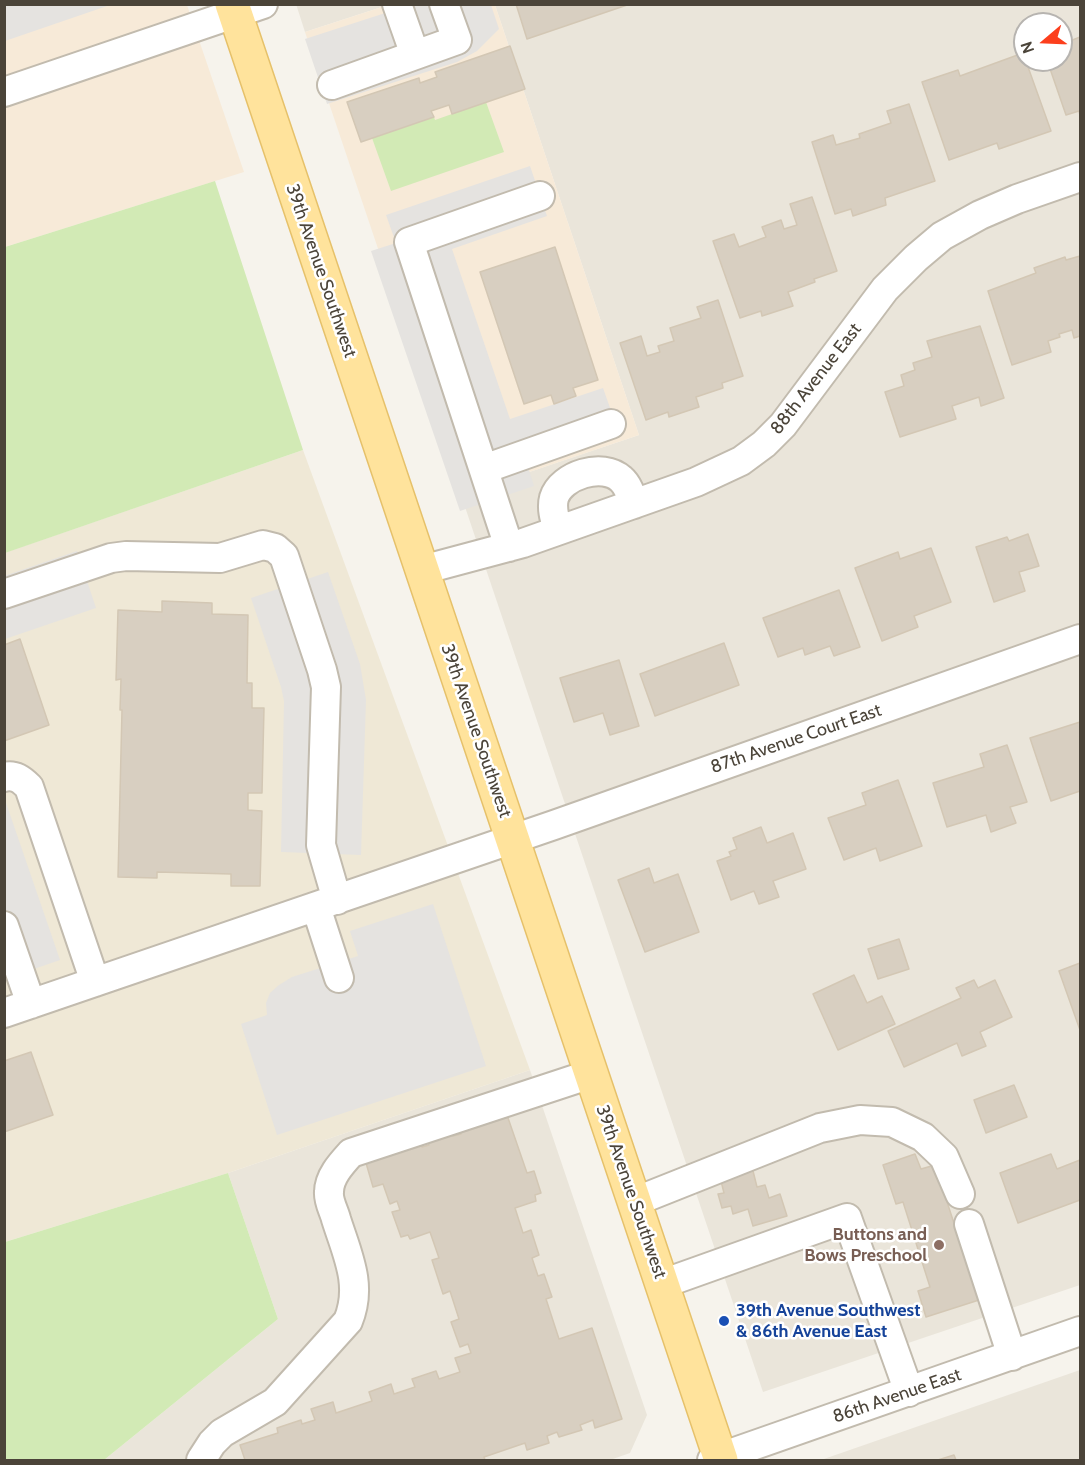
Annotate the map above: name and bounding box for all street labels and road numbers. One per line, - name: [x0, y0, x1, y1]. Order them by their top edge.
- street label: 39th Avenue Southwest: [281, 181, 361, 361]
- street label: 88th Avenue East: [766, 319, 866, 439]
- street label: 39th Avenue Southwest: [436, 641, 516, 821]
- street label: 87th Avenue Court East: [708, 700, 884, 778]
- street label: 39th Avenue Southwest: [591, 1102, 671, 1282]
- street label: 86th Avenue East: [830, 1364, 964, 1428]

